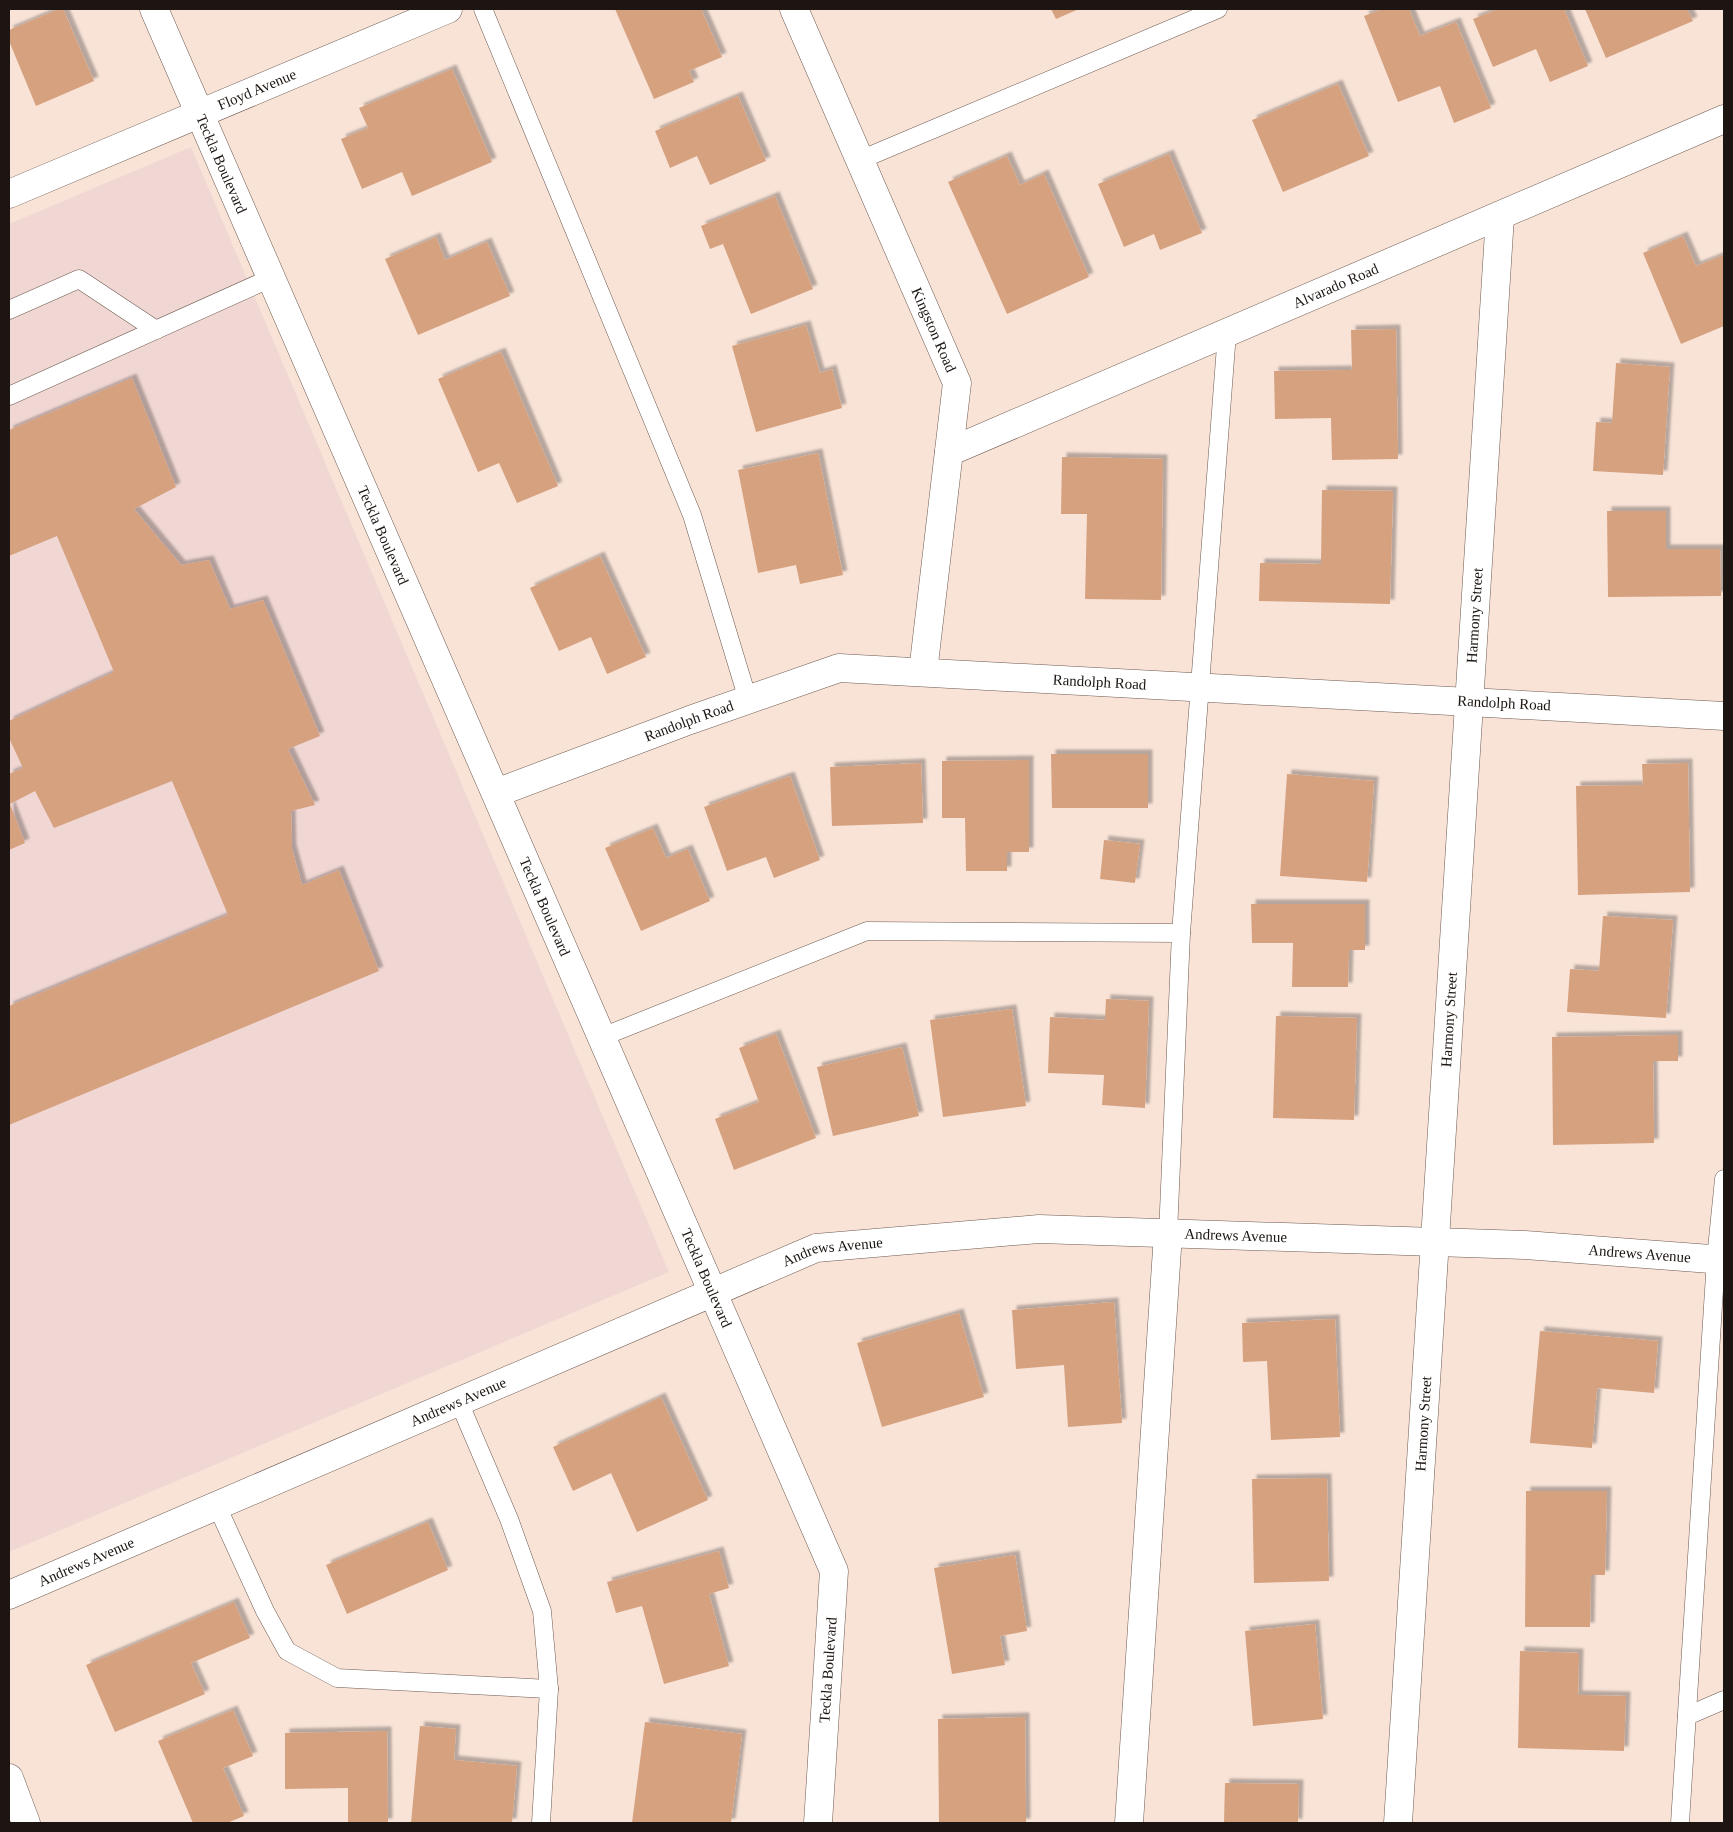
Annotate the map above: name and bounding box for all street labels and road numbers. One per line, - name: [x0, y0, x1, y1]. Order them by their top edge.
- street label: Floyd Avenue: [215, 66, 299, 113]
- street label: Teckla Boulevard: [193, 112, 250, 216]
- street label: Alvarado Road: [1291, 260, 1381, 311]
- street label: Kingston Road: [908, 285, 959, 375]
- street label: Teckla Boulevard: [355, 483, 412, 588]
- street label: Harmony Street: [1464, 566, 1486, 664]
- street label: Randolph Road: [1052, 672, 1147, 693]
- street label: Randolph Road: [1457, 693, 1552, 713]
- street label: Randolph Road: [642, 697, 736, 744]
- street label: Teckla Boulevard: [516, 855, 573, 959]
- street label: Harmony Street: [1438, 971, 1460, 1068]
- street label: Teckla Boulevard: [678, 1226, 735, 1330]
- street label: Andrews Avenue: [1184, 1226, 1288, 1245]
- street label: Andrews Avenue: [780, 1234, 884, 1269]
- street label: Andrews Avenue: [1588, 1242, 1692, 1266]
- street label: Andrews Avenue: [408, 1374, 509, 1429]
- street label: Harmony Street: [1412, 1375, 1434, 1472]
- street label: Andrews Avenue: [36, 1534, 137, 1589]
- street label: Teckla Boulevard: [816, 1616, 840, 1723]

